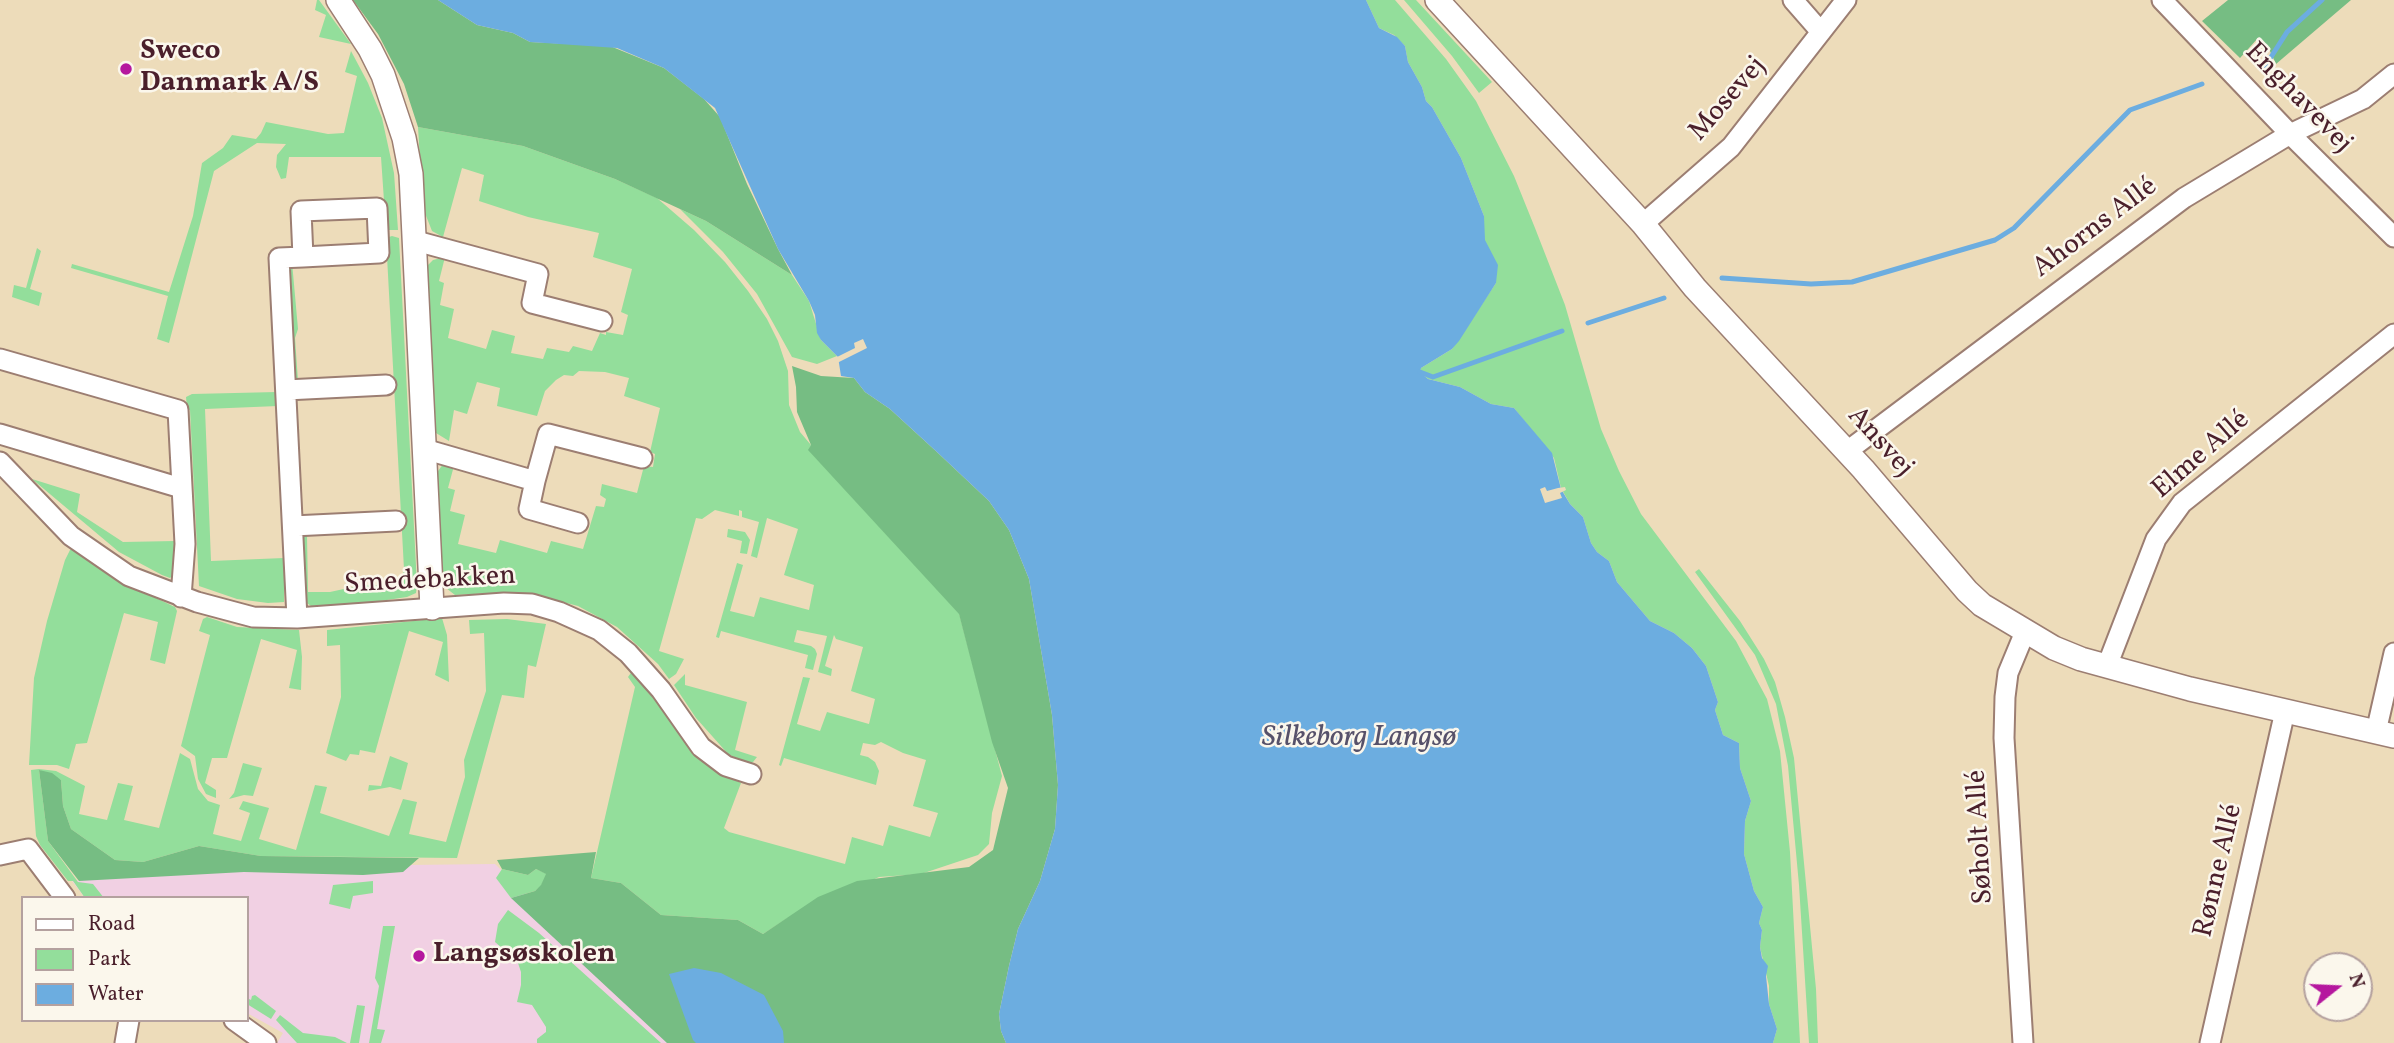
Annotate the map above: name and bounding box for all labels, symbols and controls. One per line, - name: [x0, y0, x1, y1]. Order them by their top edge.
- place label: Sweco Danmark A/S: [140, 36, 319, 102]
- street label: Enghavevej: [2236, 37, 2358, 161]
- street label: Mosevej: [1683, 51, 1775, 149]
- marker: Sweco Danmark A/S: [118, 61, 134, 77]
- street label: Ahorns Allé: [2027, 171, 2165, 287]
- street label: Ansvej: [1839, 401, 1919, 485]
- street label: Elme Allé: [2146, 404, 2258, 508]
- street label: Smedebakken: [343, 561, 517, 603]
- water label: Silkeborg Langsø: [1262, 721, 1456, 757]
- street label: Søholt Allé: [1962, 769, 2002, 905]
- street label: Rønne Allé: [2188, 801, 2252, 941]
- legend: [21, 896, 248, 1022]
- text: Road: [88, 910, 135, 939]
- place label: Langsøskolen: [433, 939, 616, 973]
- text: Park: [88, 945, 131, 974]
- marker: Langsøskolen: [411, 948, 427, 964]
- north arrow: [2303, 952, 2373, 1022]
- text: N: [2342, 971, 2371, 992]
- text: Water: [88, 980, 144, 1009]

